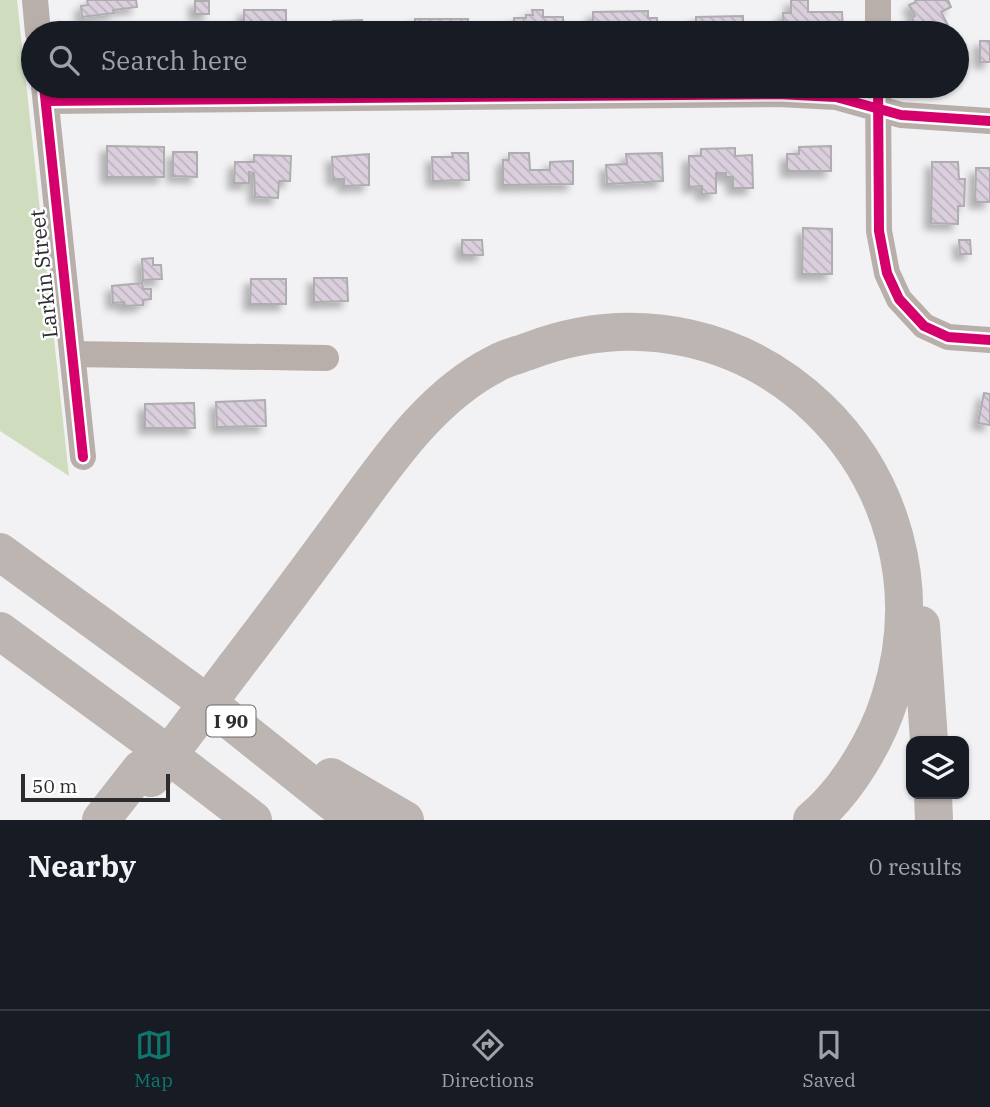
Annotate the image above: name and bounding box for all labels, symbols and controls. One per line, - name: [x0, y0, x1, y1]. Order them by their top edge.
- search box: [21, 21, 969, 98]
- icon: search: [45, 41, 83, 79]
- text: Search here: [101, 43, 247, 77]
- street label: Larkin Street: [22, 208, 64, 340]
- road number: I 90: [206, 706, 256, 736]
- map controls: [906, 736, 969, 799]
- button: layers: [906, 736, 969, 799]
- scale bar: [21, 771, 170, 803]
- text: 50 m: [32, 774, 77, 798]
- text: Nearby: [28, 846, 136, 885]
- text: 0 results: [869, 851, 962, 881]
- tab: Map: [134, 1026, 173, 1092]
- tab: Directions: [441, 1026, 534, 1092]
- tab: Saved: [803, 1026, 856, 1092]

